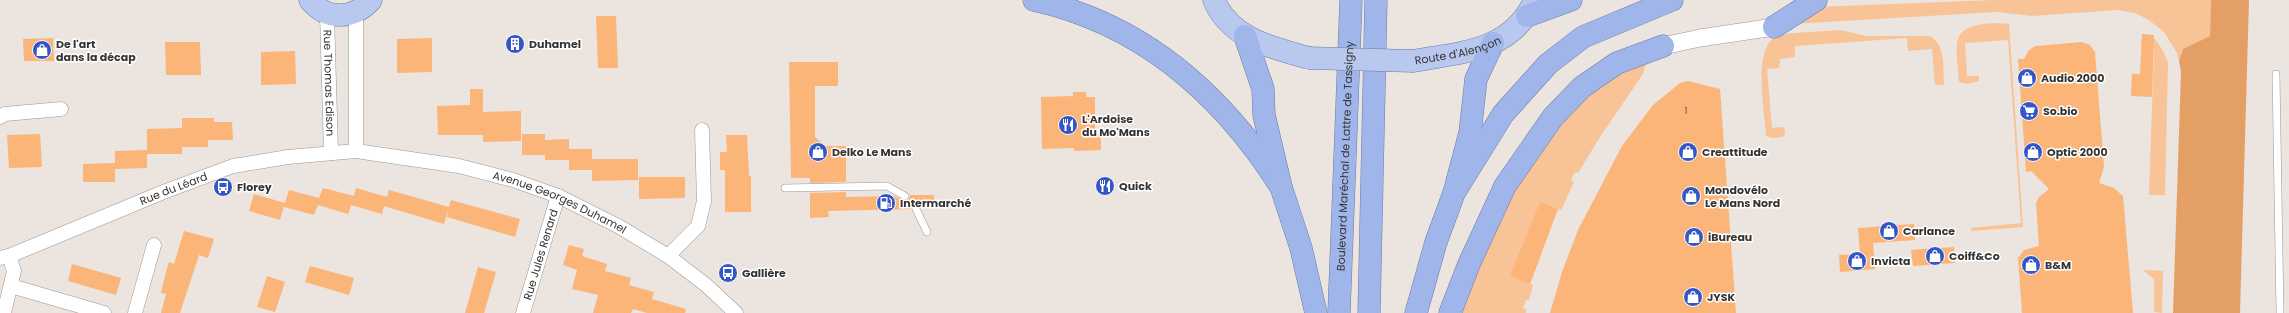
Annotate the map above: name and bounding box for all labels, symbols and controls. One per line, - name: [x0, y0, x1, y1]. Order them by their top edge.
- street label: Rue Thomas Edison: [319, 29, 339, 137]
- street label: Route d'Alençon: [1413, 32, 1504, 69]
- building icon: Duhamel: [504, 33, 526, 55]
- place label: De l'art dans la décap: [56, 36, 136, 65]
- place label: Duhamel: [529, 36, 581, 52]
- shop icon: De l'art dans la décap: [31, 39, 53, 61]
- street label: Boulevard Maréchal de Lattre de Tassigny: [1333, 40, 1357, 271]
- shop icon: Audio 2000: [2016, 67, 2038, 89]
- place label: Audio 2000: [2041, 70, 2104, 86]
- supermarket icon: So.bio: [2018, 100, 2040, 122]
- place label: So.bio: [2043, 103, 2078, 119]
- house number: 1: [1685, 105, 1688, 117]
- place label: L'Ardoise du Mo'Mans: [1082, 111, 1150, 140]
- restaurant icon: L'Ardoise du Mo'Mans: [1057, 114, 1079, 136]
- shop icon: Delko Le Mans: [807, 141, 829, 163]
- shop icon: Creattitude: [1677, 141, 1699, 163]
- shop icon: Optic 2000: [2022, 141, 2044, 163]
- place label: Delko Le Mans: [832, 144, 912, 160]
- place label: Creattitude: [1702, 144, 1768, 160]
- place label: Optic 2000: [2047, 144, 2108, 160]
- street label: Avenue Georges Duhamel: [491, 167, 630, 237]
- street label: Rue du Léard: [137, 168, 210, 209]
- restaurant icon: Quick: [1094, 175, 1116, 197]
- bus stop icon: Florey: [212, 176, 234, 198]
- place label: Quick: [1119, 178, 1152, 194]
- place label: Florey: [237, 179, 272, 195]
- place label: Mondovélo Le Mans Nord: [1705, 182, 1780, 211]
- shop icon: Mondovélo Le Mans Nord: [1680, 185, 1702, 207]
- fuel station icon: Intermarché: [875, 192, 897, 214]
- place label: Intermarché: [900, 195, 972, 211]
- street label: Rue Jules Renard: [519, 207, 562, 302]
- shop icon: Carlance: [1878, 220, 1900, 242]
- place label: Carlance: [1903, 223, 1955, 239]
- shop icon: iBureau: [1683, 226, 1705, 248]
- place label: iBureau: [1708, 229, 1752, 245]
- shop icon: Coiff&Co: [1924, 245, 1946, 267]
- place label: Coiff&Co: [1949, 248, 2000, 264]
- shop icon: Invicta: [1846, 250, 1868, 272]
- place label: Invicta: [1871, 253, 1910, 269]
- shop icon: B&M: [2020, 254, 2042, 276]
- place label: B&M: [2045, 257, 2071, 273]
- bus stop icon: Gallière: [717, 262, 739, 284]
- place label: Gallière: [742, 265, 786, 281]
- shop icon: JYSK: [1682, 286, 1704, 308]
- place label: JYSK: [1707, 289, 1736, 305]

